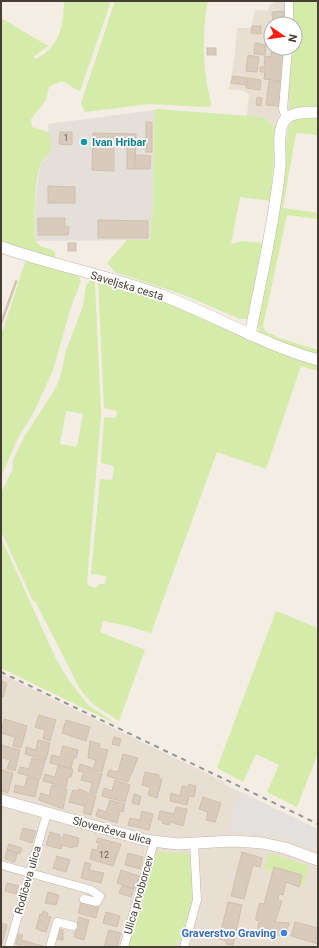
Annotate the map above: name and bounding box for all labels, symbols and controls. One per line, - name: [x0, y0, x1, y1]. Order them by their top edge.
- north arrow: [263, 16, 303, 56]
- text: N: [285, 33, 299, 44]
- house number: 1: [63, 133, 69, 143]
- place label: Ivan Hribar: [92, 136, 146, 149]
- marker: Ivan Hribar: [79, 137, 89, 147]
- street label: Saveljska cesta: [89, 269, 165, 303]
- street label: Slovenčeva ulica: [71, 814, 153, 848]
- street label: Rodičeva ulica: [12, 844, 44, 916]
- house number: 12: [99, 850, 109, 860]
- street label: Ulica prvoborcev: [122, 853, 157, 936]
- place label: Graverstvo Graving: [181, 927, 276, 940]
- marker: Graverstvo Graving: [279, 928, 289, 938]

